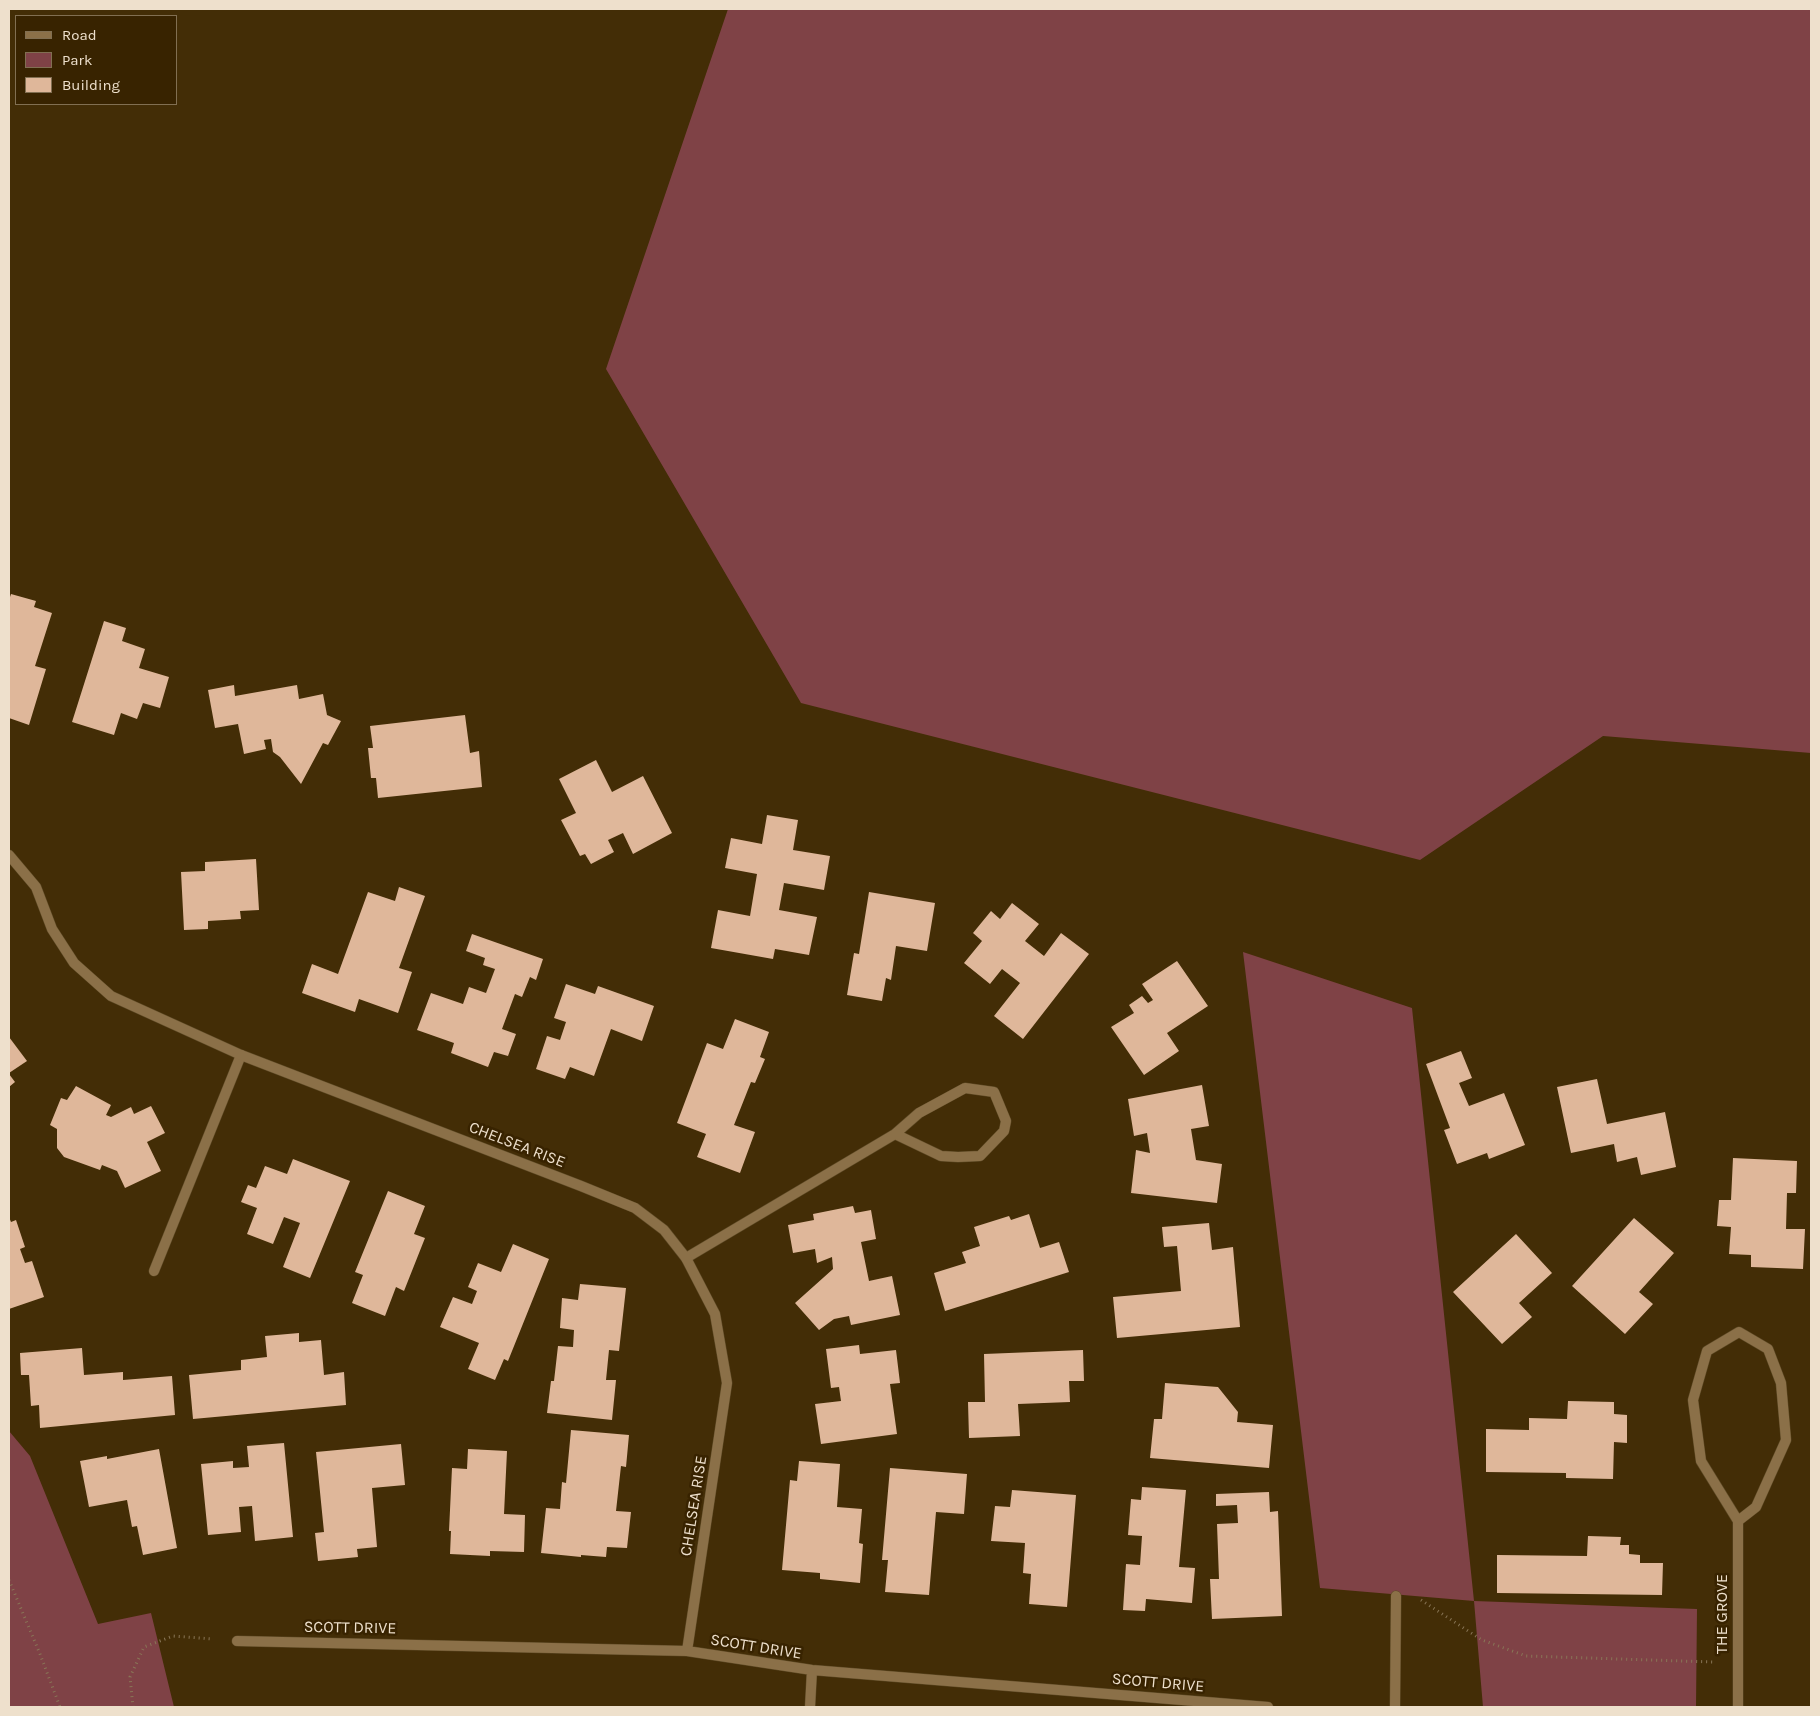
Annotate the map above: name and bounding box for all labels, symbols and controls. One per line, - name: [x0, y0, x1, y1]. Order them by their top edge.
- legend: [15, 15, 178, 105]
- text: Road: [62, 26, 97, 44]
- text: Park: [62, 51, 92, 69]
- text: Building: [62, 76, 120, 94]
- street label: CHELSEA RISE: [466, 1118, 568, 1172]
- street label: CHELSEA RISE: [677, 1454, 711, 1558]
- street label: THE GROVE: [1712, 1574, 1732, 1654]
- street label: SCOTT DRIVE: [304, 1618, 396, 1638]
- street label: SCOTT DRIVE: [709, 1630, 803, 1664]
- street label: SCOTT DRIVE: [1111, 1669, 1205, 1697]

